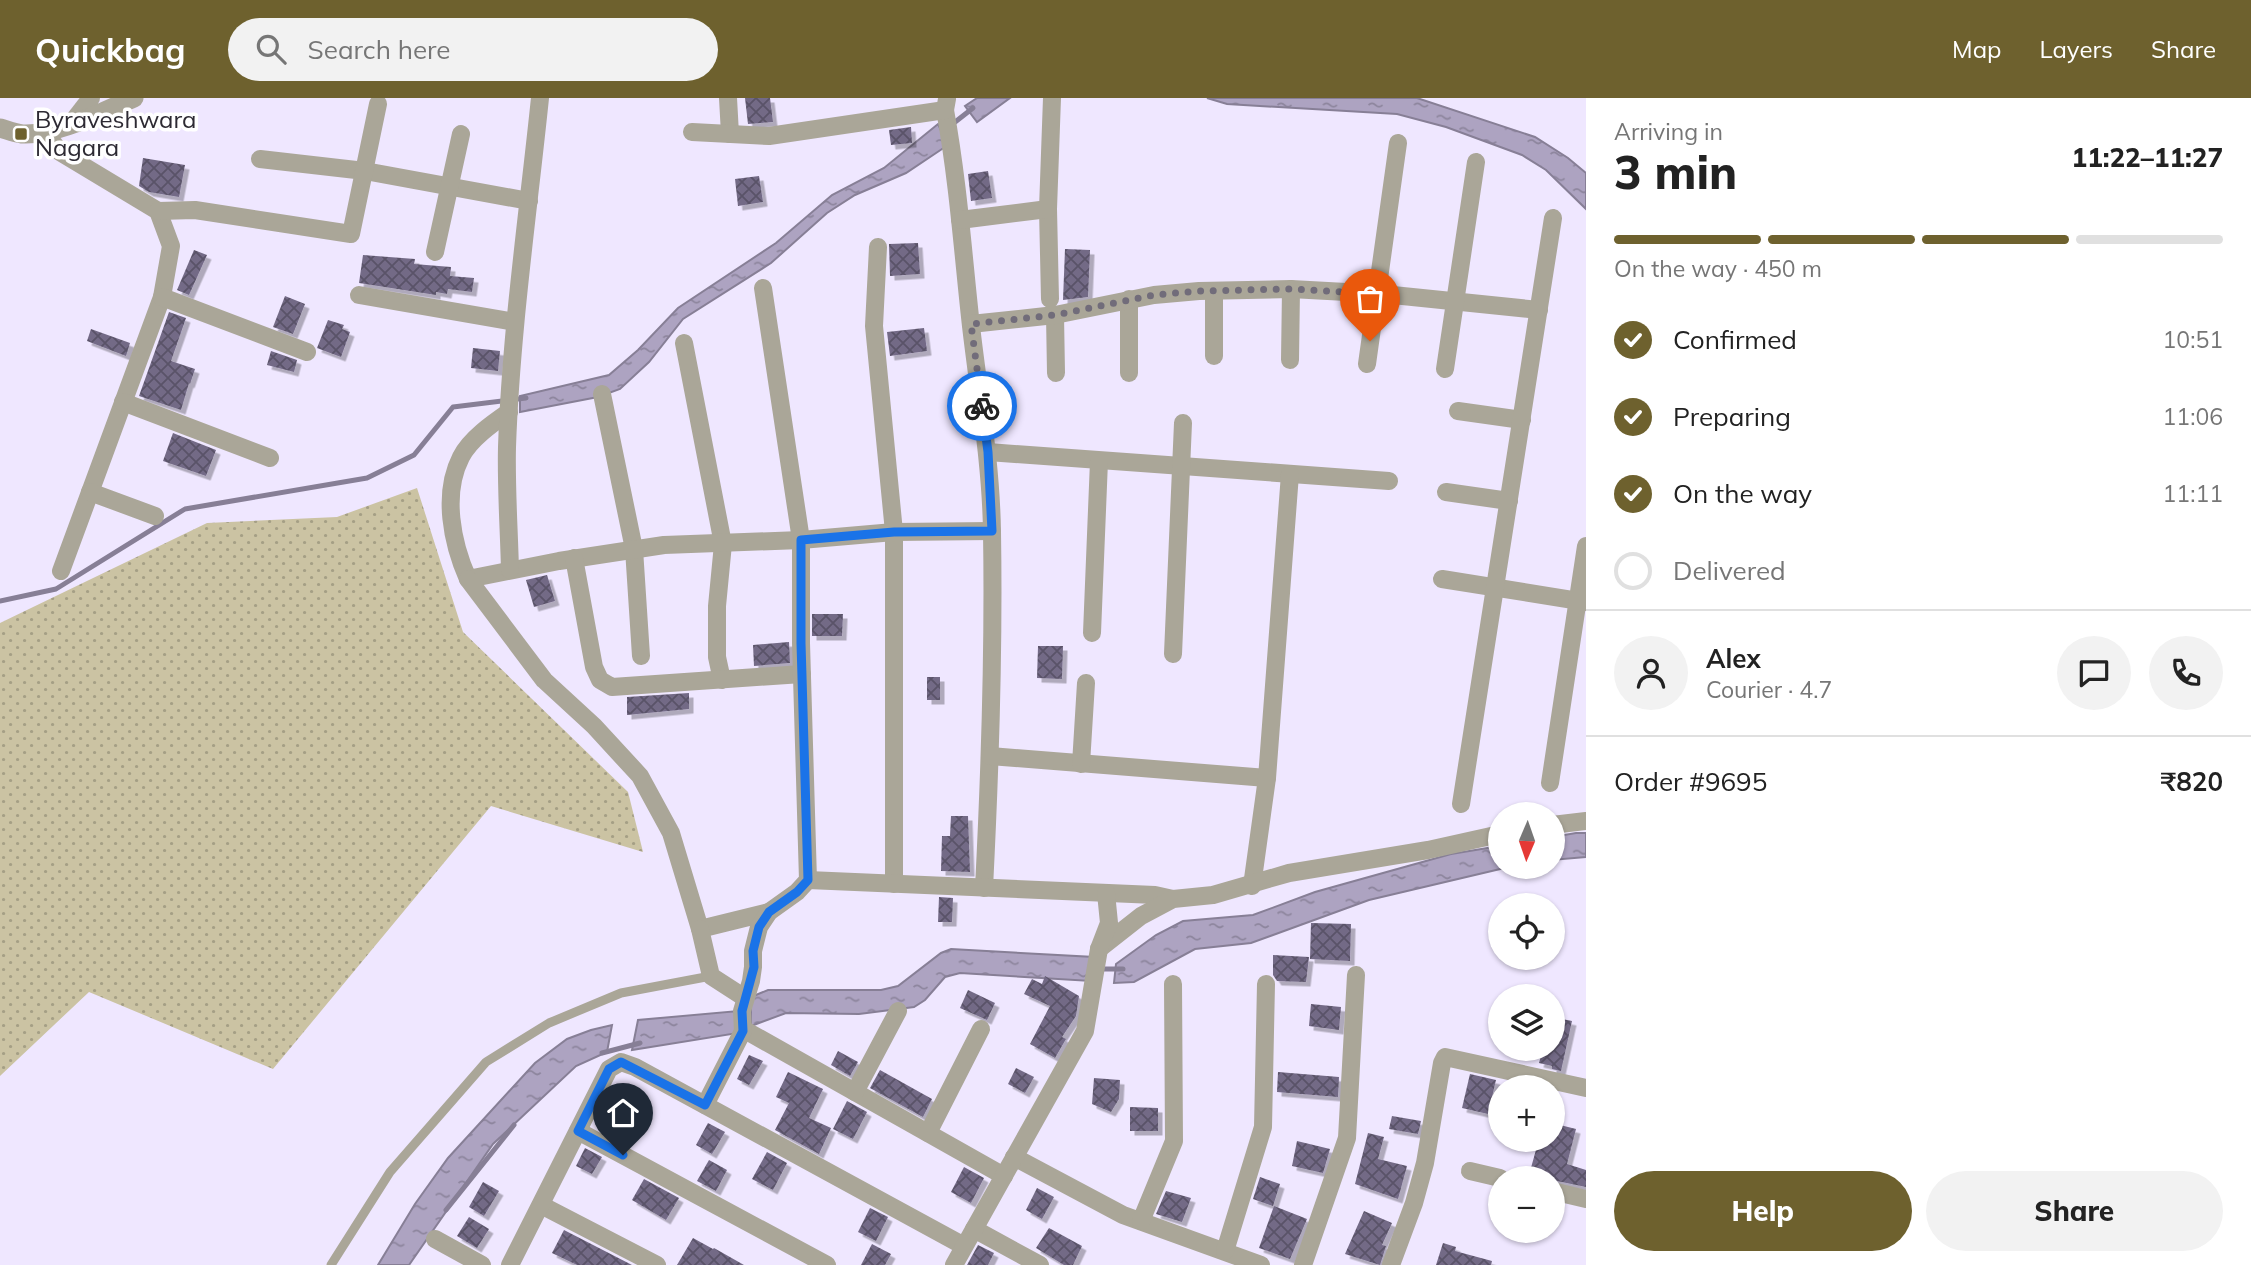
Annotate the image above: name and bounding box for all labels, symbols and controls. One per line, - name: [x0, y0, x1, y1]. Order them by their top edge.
- search box: [228, 18, 718, 81]
- text: Quickbag: [35, 29, 186, 70]
- icon: search: [252, 30, 290, 68]
- text: Search here: [308, 33, 450, 66]
- text: Map: [1952, 34, 2001, 64]
- text: Layers: [2039, 34, 2113, 64]
- text: Share: [2151, 34, 2216, 64]
- place label: Byraveshwara Nagara: [35, 104, 196, 162]
- text: Arriving in: [1614, 117, 1723, 146]
- marker: Byraveshwara Nagara: [13, 126, 29, 142]
- text: 11:22–11:27: [2072, 141, 2223, 174]
- text: 3 min: [1614, 143, 1737, 201]
- text: On the way · 450 m: [1614, 254, 1822, 283]
- pin: [1340, 269, 1400, 341]
- icon: bag: [1351, 280, 1389, 318]
- icon: check: [1614, 321, 1652, 359]
- text: Confirmed: [1673, 323, 1797, 356]
- text: 10:51: [2163, 325, 2223, 354]
- courier: [947, 371, 1017, 441]
- icon: bike: [963, 387, 1001, 425]
- icon: check: [1614, 398, 1652, 436]
- text: Preparing: [1673, 400, 1791, 433]
- text: 11:06: [2163, 402, 2223, 431]
- icon: check: [1614, 475, 1652, 513]
- text: On the way: [1673, 477, 1812, 510]
- text: 11:11: [2163, 479, 2223, 508]
- text: Delivered: [1673, 554, 1786, 587]
- button: person: [1614, 636, 1688, 710]
- button: chat: [2057, 636, 2131, 710]
- button: phone: [2149, 636, 2223, 710]
- text: Alex: [1706, 642, 1761, 675]
- text: Courier · 4.7: [1706, 675, 1832, 704]
- text: Order #9695: [1614, 765, 1767, 798]
- text: ₹820: [2161, 765, 2223, 798]
- north arrow: [1488, 802, 1564, 878]
- map controls: [1488, 802, 1565, 1243]
- button: locate: [1488, 893, 1565, 970]
- button: layers: [1488, 984, 1565, 1061]
- button: +: [1488, 1075, 1565, 1152]
- pin: [593, 1083, 653, 1155]
- icon: home: [604, 1094, 642, 1132]
- button: −: [1488, 1166, 1565, 1243]
- button: Help: [1614, 1171, 1912, 1251]
- button: Share: [1926, 1171, 2223, 1251]

